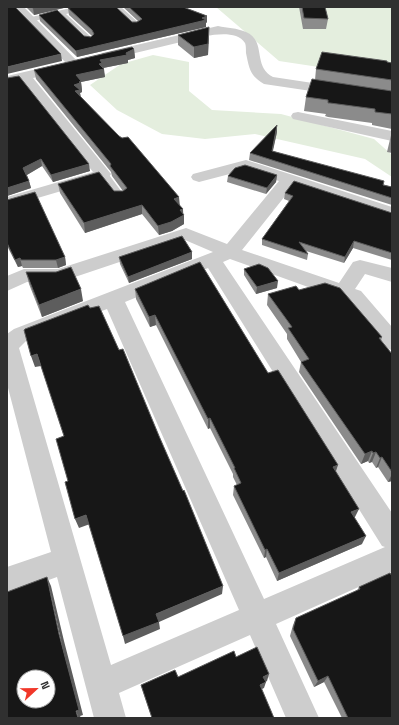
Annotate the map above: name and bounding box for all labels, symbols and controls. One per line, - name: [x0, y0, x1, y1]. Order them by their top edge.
- north arrow: [16, 669, 56, 709]
- text: N: [37, 679, 53, 691]

